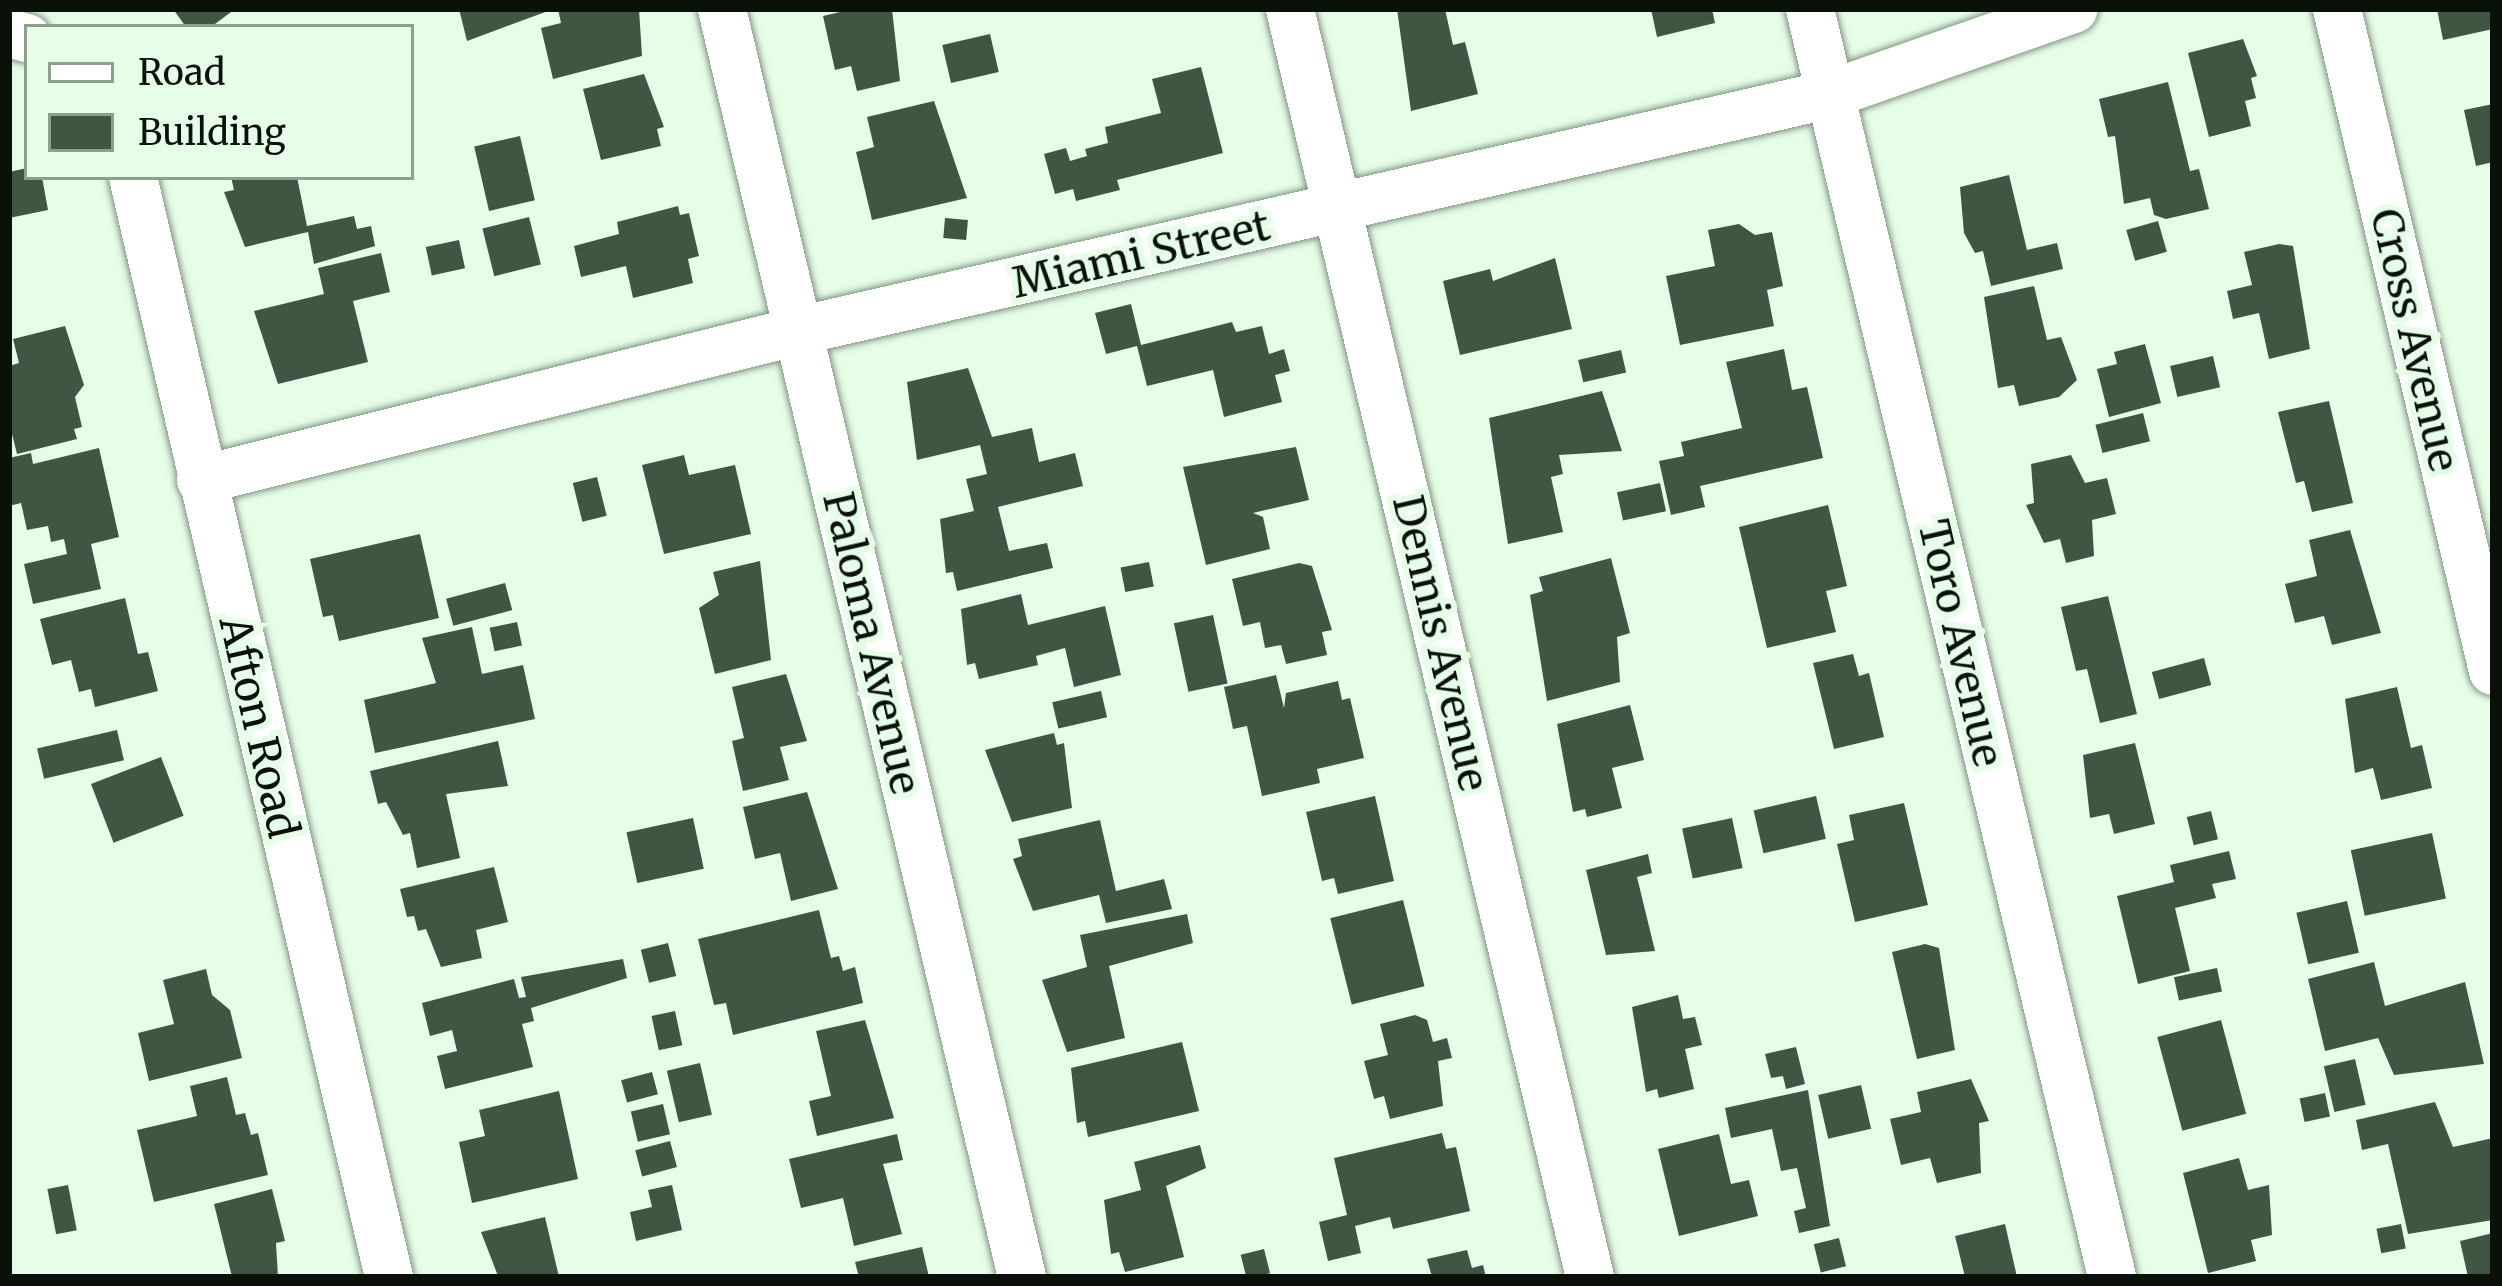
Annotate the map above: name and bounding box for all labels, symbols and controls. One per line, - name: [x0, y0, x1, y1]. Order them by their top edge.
- legend: [24, 24, 414, 180]
- text: Road: [138, 50, 225, 95]
- text: Building: [138, 110, 286, 155]
- street label: Miami Street: [1007, 200, 1275, 308]
- street label: Cross Avenue: [2360, 204, 2470, 476]
- street label: Paloma Avenue: [813, 487, 931, 799]
- street label: Dennis Avenue: [1383, 490, 1499, 796]
- street label: Toro Avenue: [1908, 515, 2014, 771]
- street label: Afton Road: [209, 611, 309, 843]

